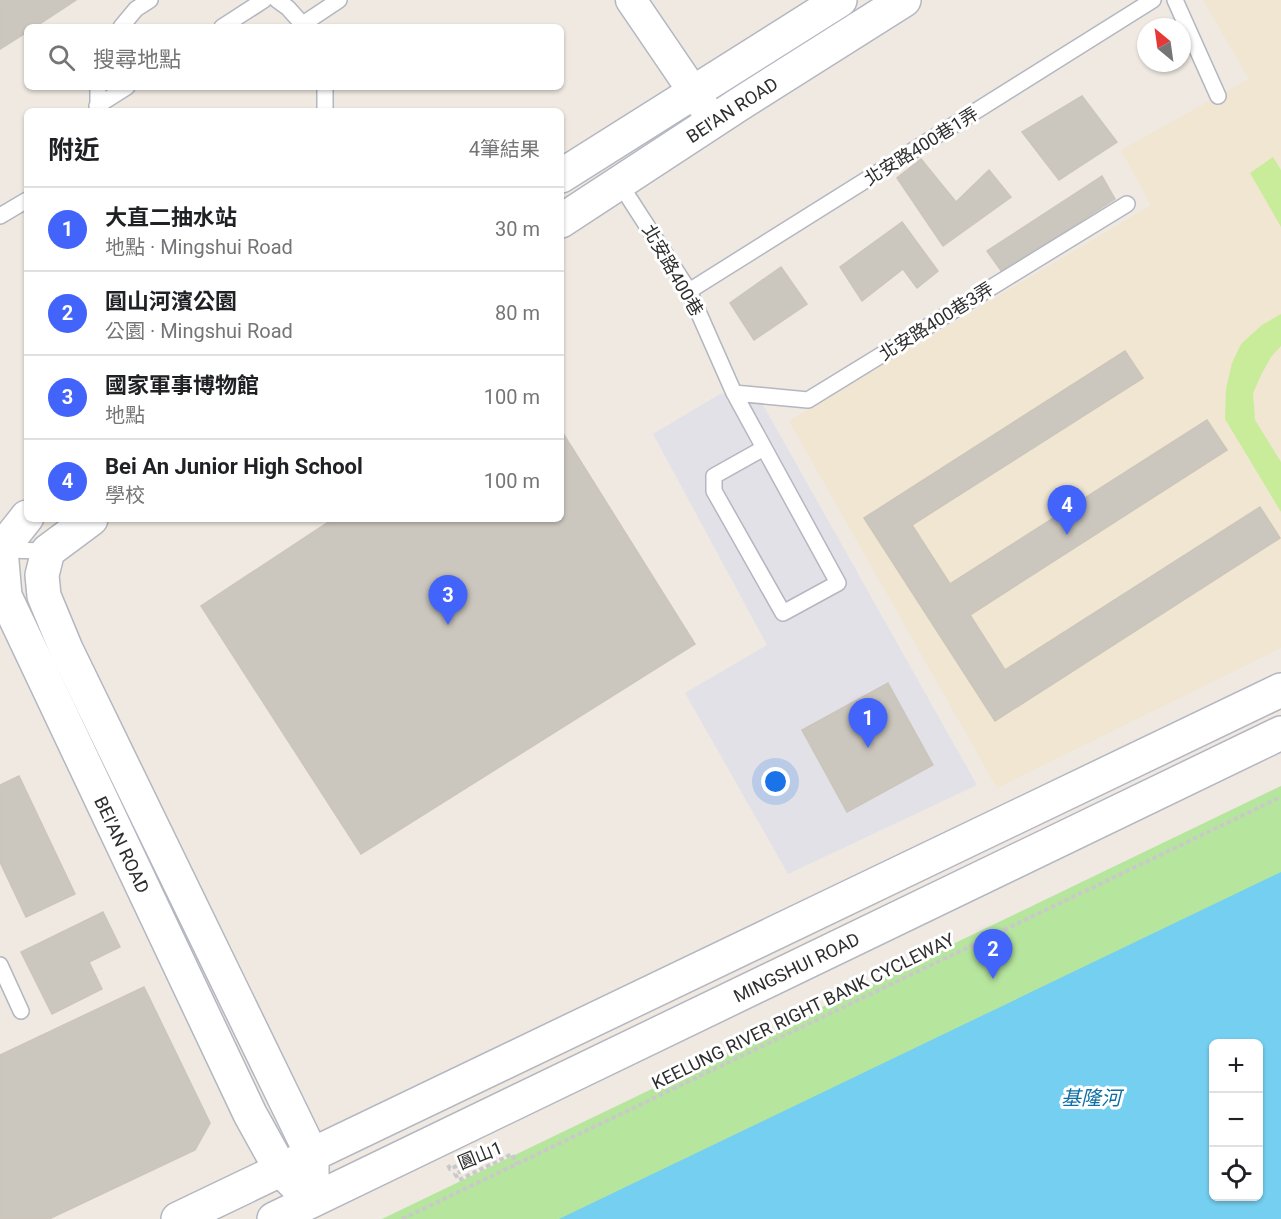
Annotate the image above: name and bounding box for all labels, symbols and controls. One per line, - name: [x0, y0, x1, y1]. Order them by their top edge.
- north arrow: [1137, 18, 1191, 72]
- search box: [24, 24, 564, 90]
- icon: search: [45, 41, 78, 74]
- text: 搜尋地點: [93, 47, 181, 72]
- street label: BEI'AN ROAD: [682, 72, 781, 147]
- street label: 北安路400巷1弄: [860, 103, 982, 189]
- text: 附近: [48, 135, 100, 165]
- text: 4筆結果: [469, 137, 540, 161]
- text: 大直二抽水站: [105, 205, 237, 230]
- text: 1: [62, 217, 73, 241]
- text: 30 m: [495, 217, 540, 241]
- street label: 北安路400巷: [638, 220, 708, 320]
- text: 地點 · Mingshui Road: [105, 235, 293, 259]
- street label: 北安路400巷3弄: [875, 278, 997, 364]
- text: 圓山河濱公園: [105, 289, 237, 314]
- text: 2: [62, 301, 73, 325]
- text: 80 m: [495, 301, 540, 325]
- text: 公園 · Mingshui Road: [105, 319, 293, 343]
- text: 國家軍事博物館: [105, 373, 259, 398]
- text: 3: [62, 385, 73, 409]
- text: 100 m: [484, 385, 540, 409]
- text: 地點: [105, 403, 145, 427]
- text: Bei An Junior High School: [105, 454, 363, 479]
- text: 4: [62, 469, 73, 493]
- text: 100 m: [484, 469, 540, 493]
- text: 學校: [105, 483, 145, 507]
- pin: 4: [1048, 486, 1086, 535]
- pin: 3: [428, 576, 468, 625]
- pin: 1: [848, 698, 888, 748]
- your location: [761, 767, 790, 796]
- street label: BEI'AN ROAD: [91, 793, 154, 896]
- street label: KEELUNG RIVER RIGHT BANK CYCLEWAY: [648, 928, 958, 1094]
- street label: MINGSHUI ROAD: [730, 928, 863, 1006]
- pin: 2: [974, 930, 1012, 979]
- map controls: [1209, 1039, 1263, 1201]
- button: +: [1209, 1039, 1263, 1093]
- water label: 基隆河: [1061, 1086, 1125, 1110]
- button: −: [1209, 1093, 1263, 1147]
- street label: 圓山1: [455, 1137, 505, 1173]
- button: locate: [1209, 1147, 1263, 1201]

